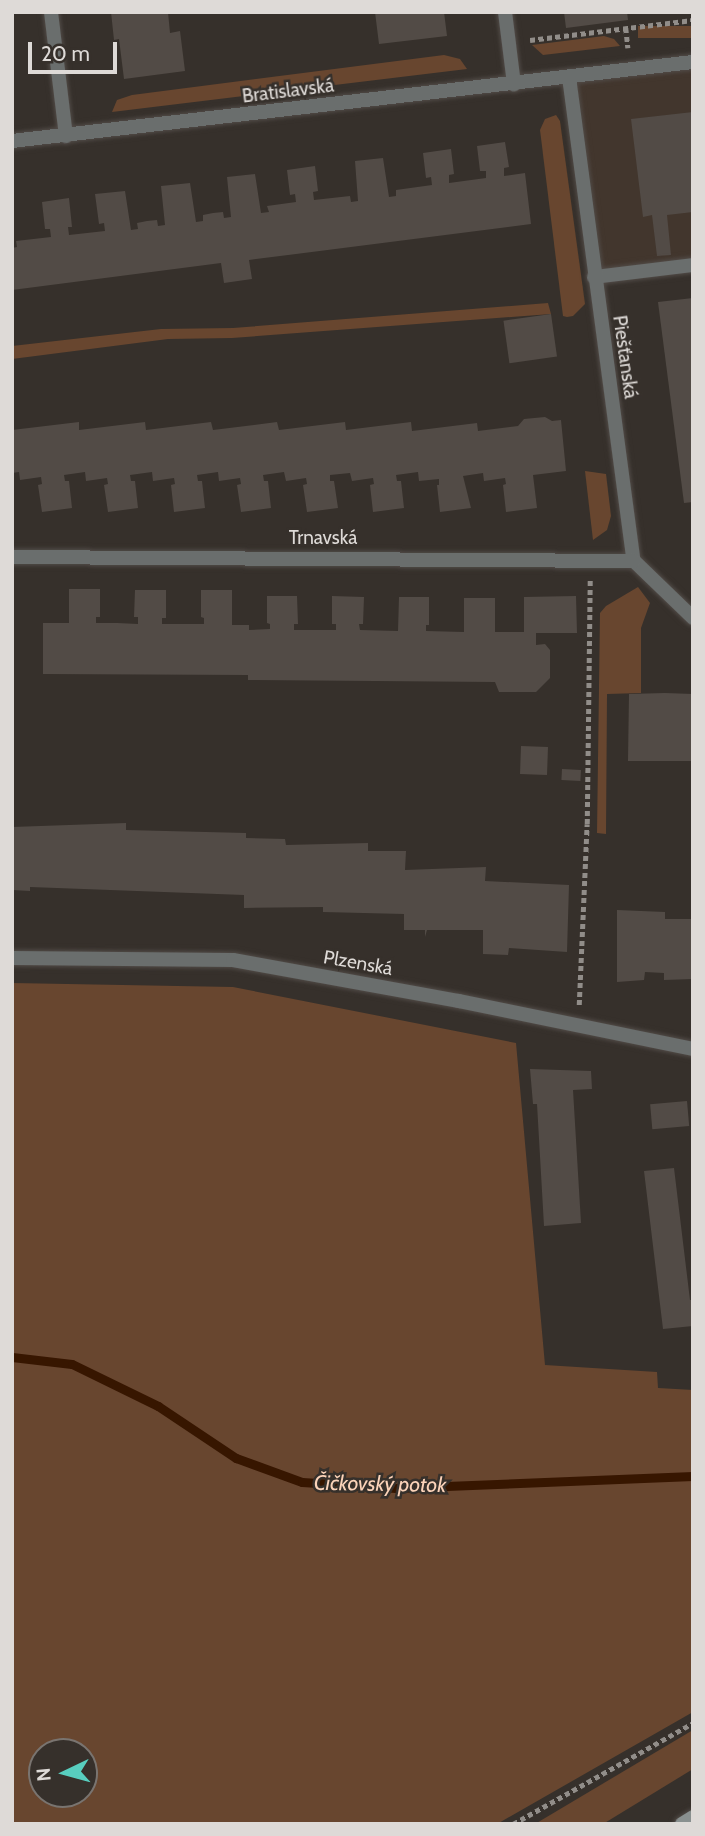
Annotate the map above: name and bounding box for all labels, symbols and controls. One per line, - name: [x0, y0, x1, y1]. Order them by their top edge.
- scale bar: [32, 28, 121, 72]
- text: 20 m: [41, 41, 90, 66]
- street label: Bratislavská: [241, 74, 335, 108]
- street label: Piešťanská: [608, 314, 642, 400]
- street label: Trnavská: [289, 527, 357, 549]
- street label: Plzenská: [322, 946, 394, 980]
- water label: Čičkovský potok: [314, 1470, 446, 1498]
- north arrow: [28, 1738, 98, 1808]
- text: N: [32, 1767, 56, 1782]

